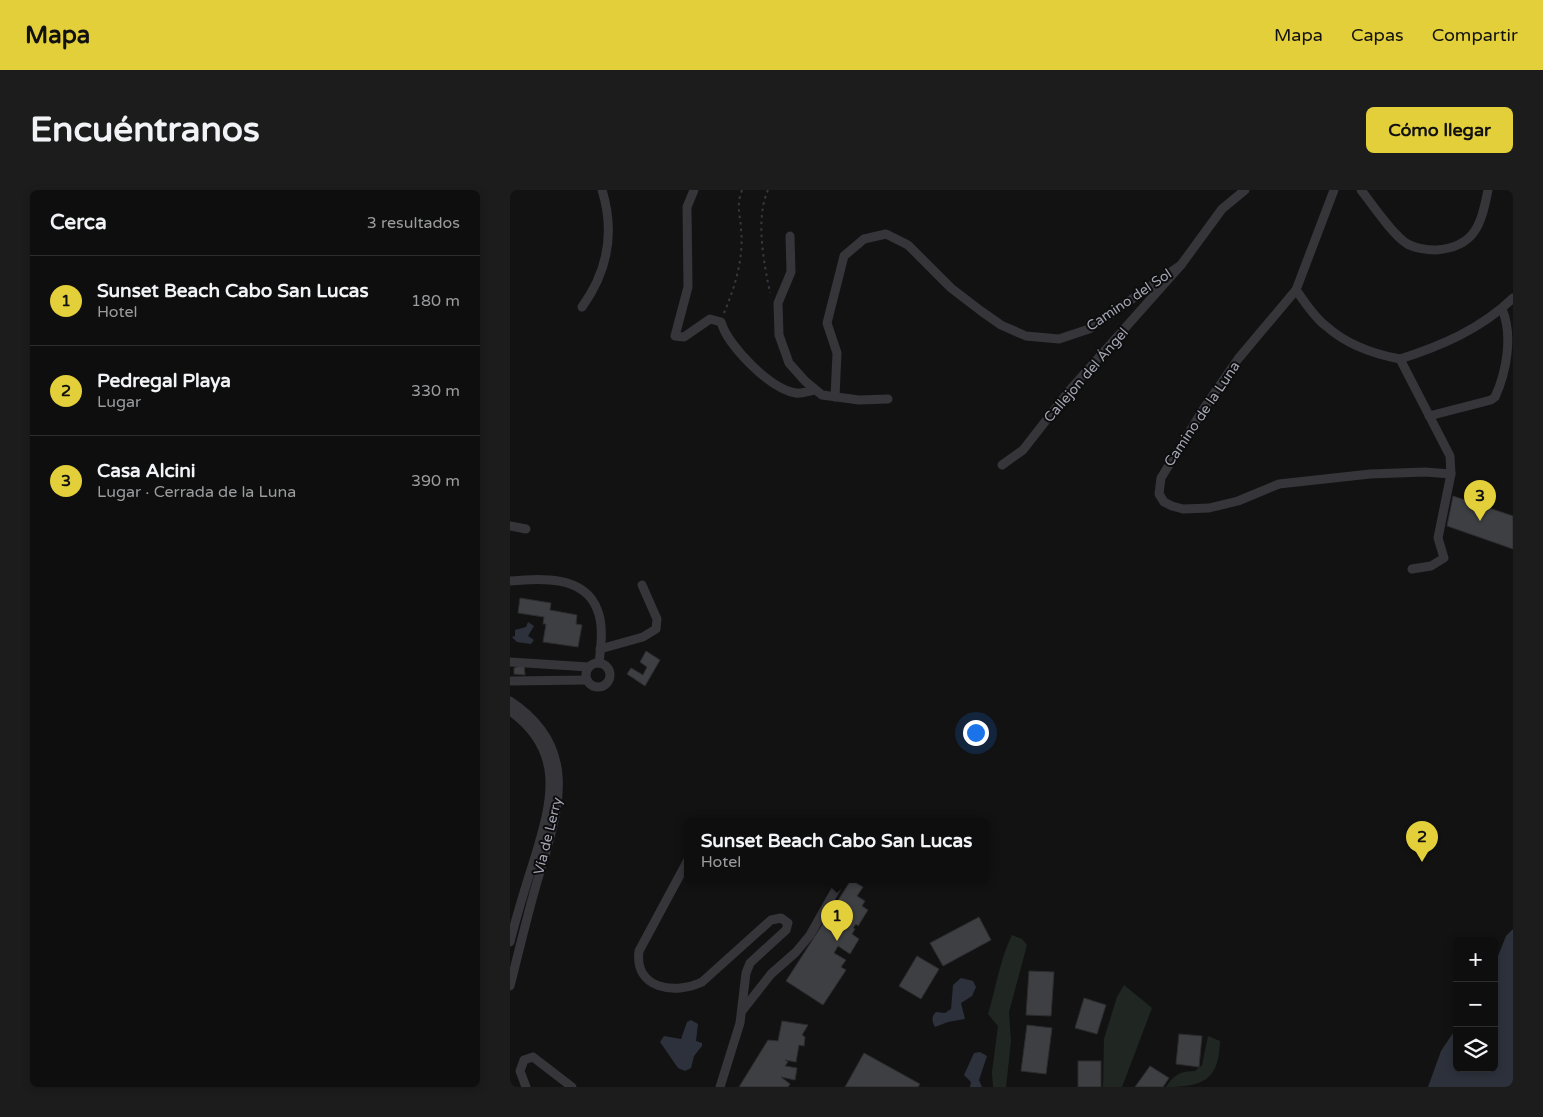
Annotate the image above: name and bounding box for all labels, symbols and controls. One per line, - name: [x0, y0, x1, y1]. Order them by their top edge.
- text: Mapa: [25, 21, 90, 50]
- text: Mapa: [1274, 24, 1323, 46]
- text: Capas: [1351, 24, 1404, 46]
- text: Compartir: [1432, 24, 1518, 46]
- button: Cómo llegar: [1366, 107, 1513, 153]
- text: Encuéntranos: [30, 109, 260, 151]
- text: Cerca: [50, 210, 107, 235]
- text: 3 resultados: [367, 213, 460, 233]
- street label: Camino del Sol: [1083, 265, 1175, 335]
- text: Sunset Beach Cabo San Lucas: [97, 280, 369, 302]
- text: 1: [61, 291, 71, 311]
- text: 180 m: [411, 291, 460, 311]
- text: Hotel: [97, 302, 138, 322]
- street label: Callejon del Ángel: [1040, 324, 1132, 426]
- street label: Camino de la Luna: [1161, 358, 1243, 470]
- text: Pedregal Playa: [97, 370, 231, 392]
- text: 2: [61, 381, 71, 401]
- text: 330 m: [411, 381, 460, 401]
- text: Lugar: [97, 392, 141, 412]
- text: Casa Alcini: [97, 460, 196, 482]
- text: 3: [61, 471, 71, 491]
- text: 390 m: [411, 471, 460, 491]
- pin: 3: [1464, 480, 1496, 521]
- text: Lugar · Cerrada de la Luna: [97, 482, 296, 502]
- your location: [963, 720, 989, 746]
- street label: Vía de Lerry: [530, 795, 566, 876]
- popup: [684, 818, 989, 883]
- pin: 2: [1406, 821, 1438, 862]
- text: Sunset Beach Cabo San Lucas: [701, 830, 972, 852]
- text: Hotel: [701, 852, 741, 872]
- pin: 1: [821, 900, 853, 941]
- map controls: [1453, 937, 1498, 1072]
- button: +: [1453, 937, 1498, 982]
- button: −: [1453, 982, 1498, 1027]
- button: layers: [1453, 1027, 1498, 1072]

